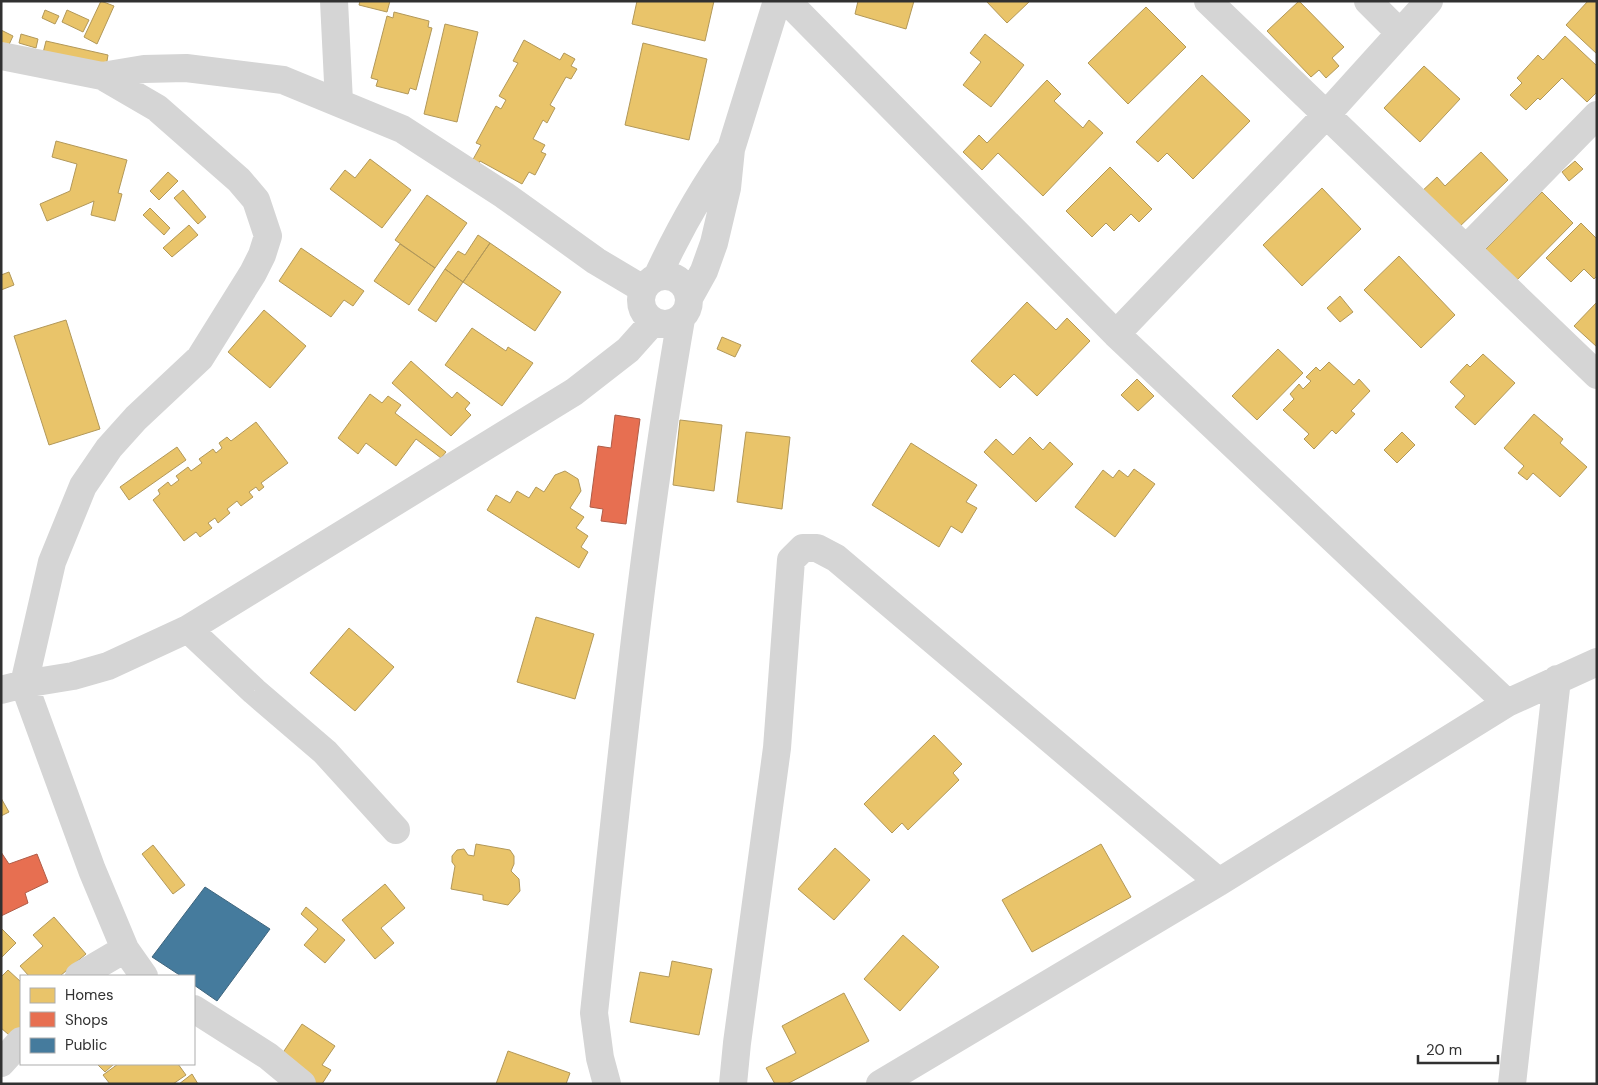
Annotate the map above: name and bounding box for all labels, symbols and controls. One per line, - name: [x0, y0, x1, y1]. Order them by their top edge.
- legend: [20, 975, 195, 1065]
- text: Homes: [65, 985, 114, 1005]
- text: Shops: [65, 1010, 108, 1030]
- scale bar: [1418, 1032, 1498, 1064]
- text: Public: [65, 1035, 107, 1055]
- text: 20 m: [1426, 1040, 1462, 1060]

